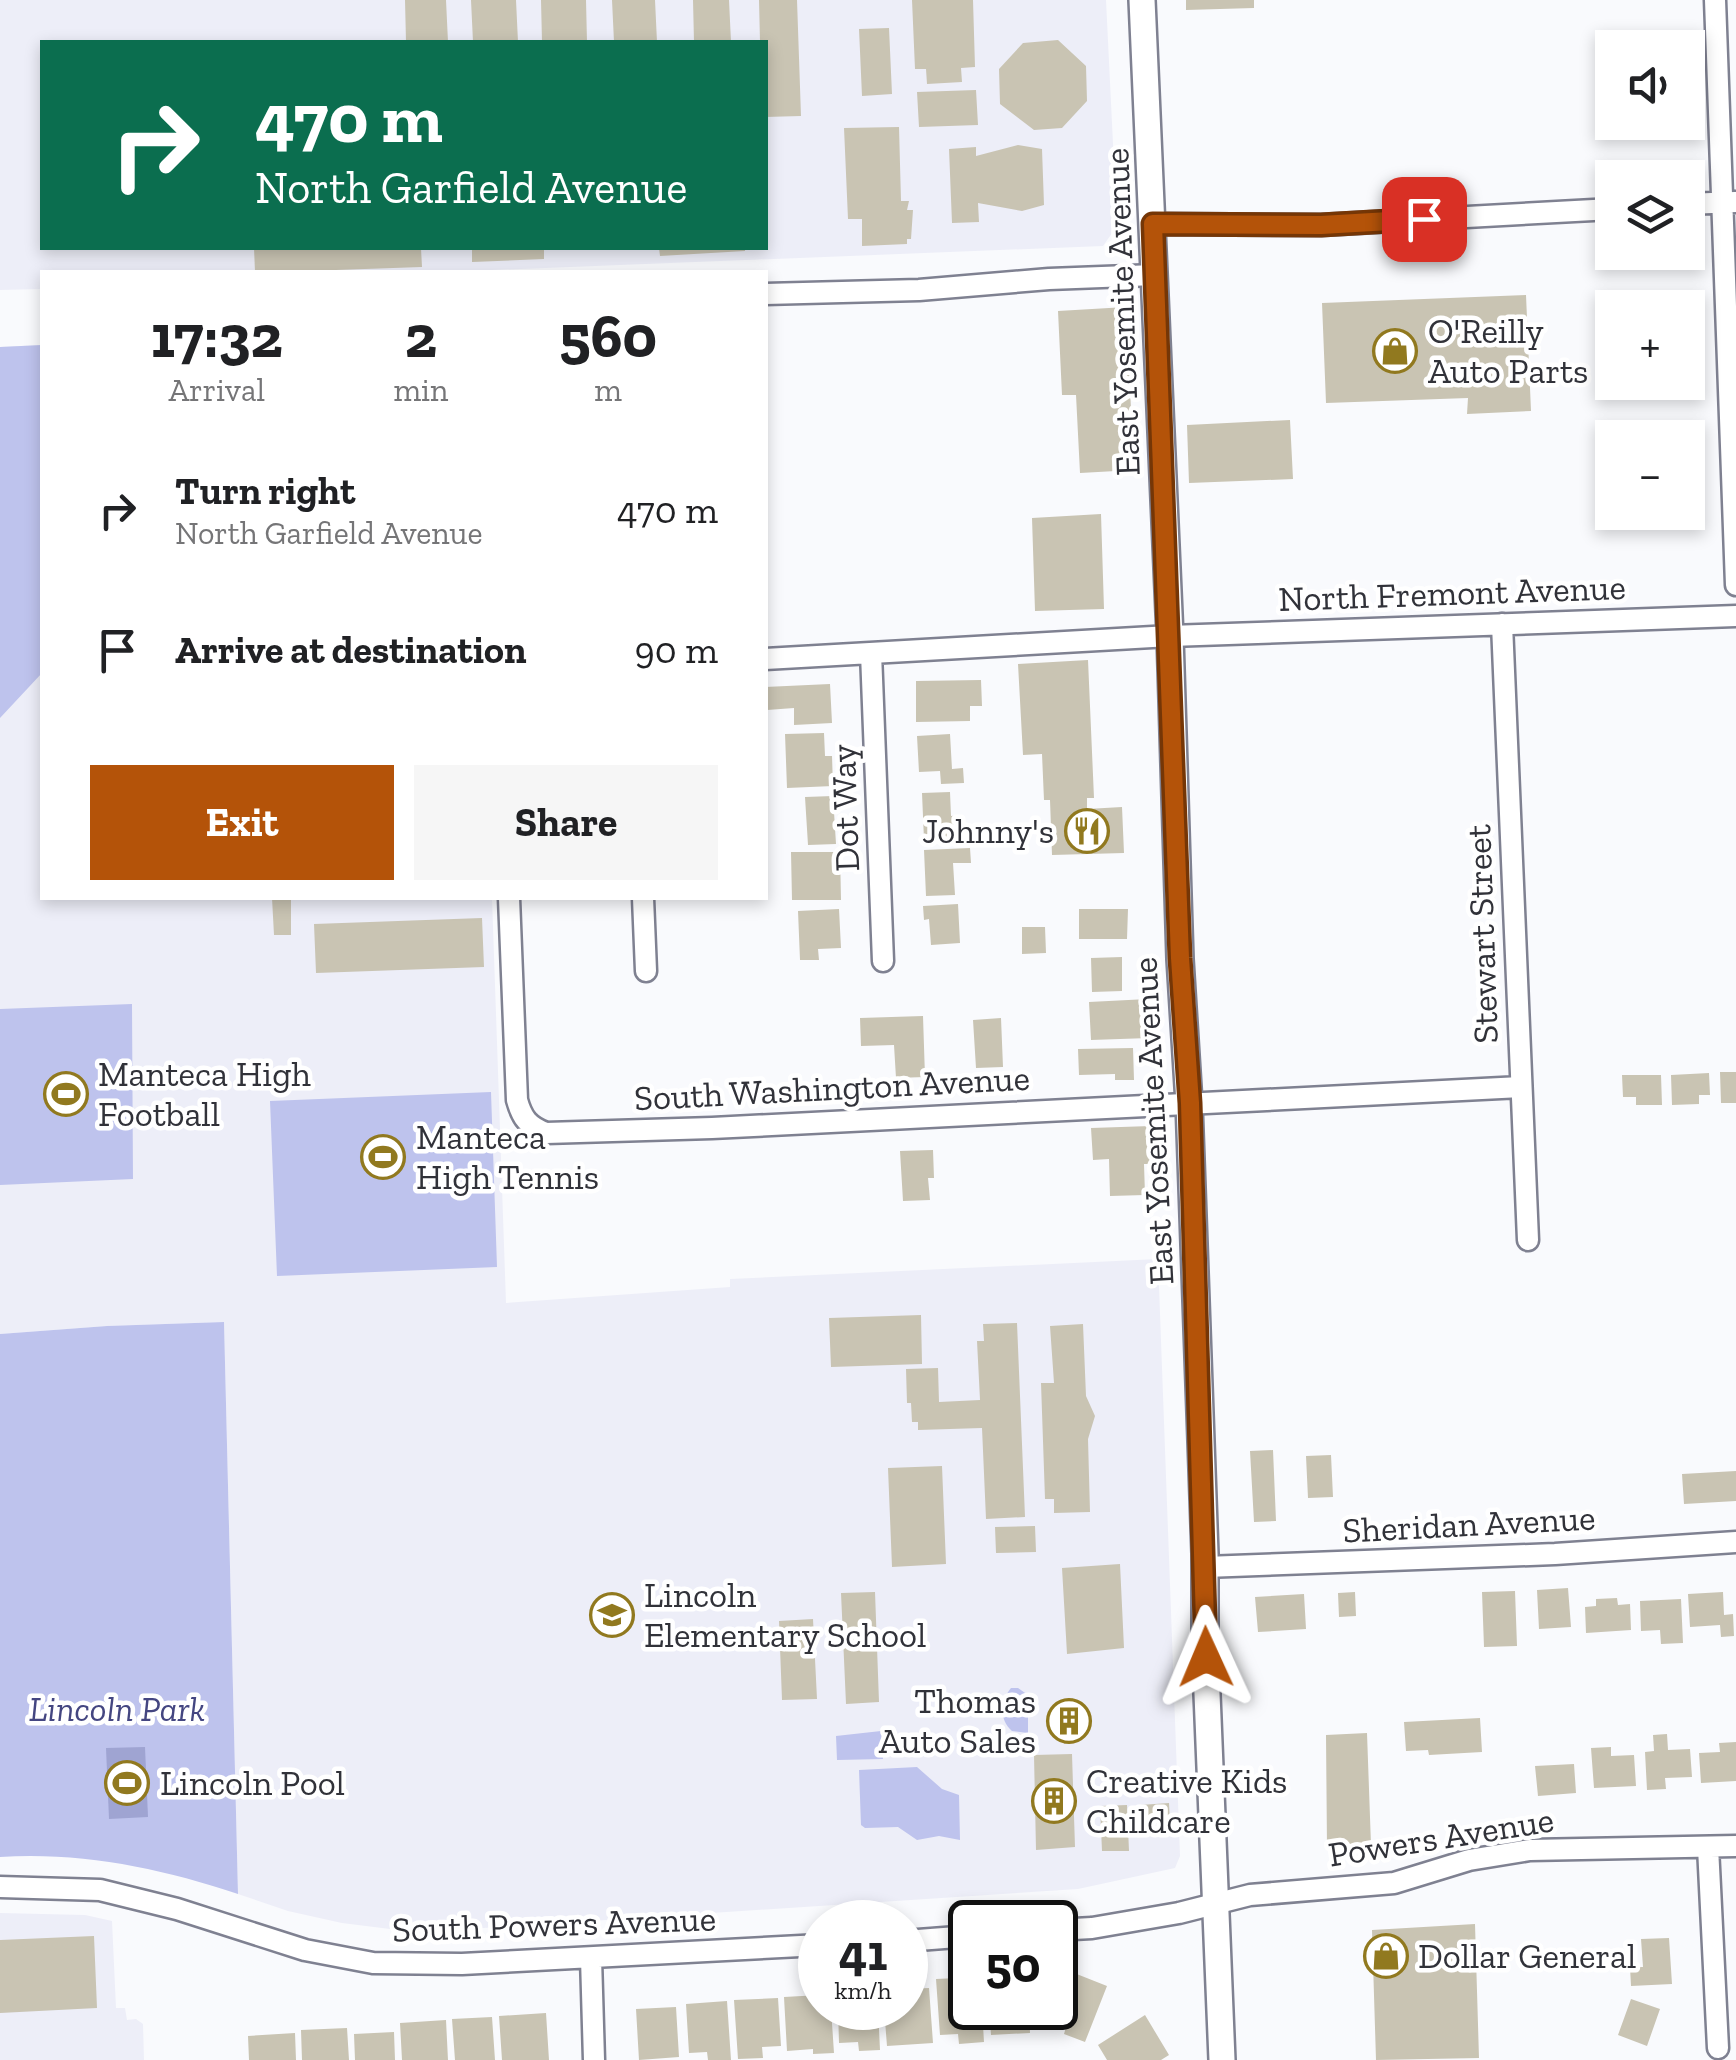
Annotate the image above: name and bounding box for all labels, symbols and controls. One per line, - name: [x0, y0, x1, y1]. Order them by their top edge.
- map controls: [1595, 30, 1705, 530]
- button: sound: [1595, 30, 1705, 140]
- text: 470 m: [255, 76, 443, 160]
- icon: right: [90, 80, 220, 210]
- street label: East Yosemite Avenue: [1095, 147, 1149, 477]
- button: layers: [1595, 160, 1705, 270]
- text: North Garfield Avenue: [255, 161, 687, 215]
- pin: [1382, 177, 1467, 262]
- icon: arrive: [1397, 192, 1452, 247]
- button: +: [1595, 290, 1705, 400]
- text: 17:32: [151, 300, 283, 372]
- text: 2: [405, 300, 437, 372]
- text: 560: [559, 300, 657, 372]
- place label: O'Reilly Auto Parts: [1428, 310, 1588, 392]
- shop icon: O'Reilly Auto Parts: [1372, 328, 1418, 374]
- text: Arrival: [169, 371, 265, 409]
- text: min: [393, 371, 448, 409]
- text: m: [594, 371, 622, 409]
- button: −: [1595, 420, 1705, 530]
- text: Turn right: [175, 468, 355, 514]
- icon: right: [90, 483, 145, 538]
- text: 470 m: [617, 487, 718, 533]
- text: North Garfield Avenue: [175, 514, 483, 552]
- street label: North Fremont Avenue: [1278, 566, 1626, 620]
- icon: arrive: [90, 623, 145, 678]
- text: Arrive at destination: [175, 627, 526, 673]
- text: 90 m: [635, 627, 718, 673]
- street label: Dot Way: [822, 743, 868, 873]
- button: Exit: [90, 765, 394, 880]
- button: Share: [414, 765, 718, 880]
- restaurant icon: Johnny's: [1064, 808, 1110, 854]
- place label: Johnny's: [922, 810, 1054, 852]
- street label: Stewart Street: [1457, 824, 1507, 1044]
- street label: East Yosemite Avenue: [1123, 956, 1183, 1286]
- place label: Manteca High Football: [98, 1053, 311, 1135]
- street label: South Washington Avenue: [633, 1057, 1031, 1119]
- sports icon: Manteca High Football: [43, 1071, 89, 1117]
- place label: Manteca High Tennis: [416, 1116, 599, 1198]
- sports icon: Manteca High Tennis: [360, 1134, 406, 1180]
- street label: Sheridan Avenue: [1341, 1496, 1597, 1552]
- place label: Lincoln Elementary School: [644, 1574, 926, 1656]
- school or university icon: Lincoln Elementary School: [589, 1592, 635, 1638]
- position arrow: [1154, 1605, 1258, 1709]
- place label: Thomas Auto Sales: [879, 1680, 1036, 1762]
- park label: Lincoln Park: [29, 1688, 205, 1730]
- building icon: Thomas Auto Sales: [1046, 1698, 1092, 1744]
- sports icon: Lincoln Pool: [104, 1760, 150, 1806]
- place label: Creative Kids Childcare: [1086, 1760, 1287, 1842]
- place label: Lincoln Pool: [160, 1762, 345, 1804]
- building icon: Creative Kids Childcare: [1031, 1778, 1077, 1824]
- street label: Powers Avenue: [1325, 1798, 1557, 1876]
- street label: South Powers Avenue: [391, 1897, 717, 1951]
- speed limit sign: 50: [948, 1900, 1078, 2030]
- text: 41: [839, 1923, 887, 1983]
- shop icon: Dollar General: [1363, 1933, 1409, 1979]
- place label: Dollar General: [1418, 1935, 1636, 1977]
- text: km/h: [834, 1975, 892, 2005]

